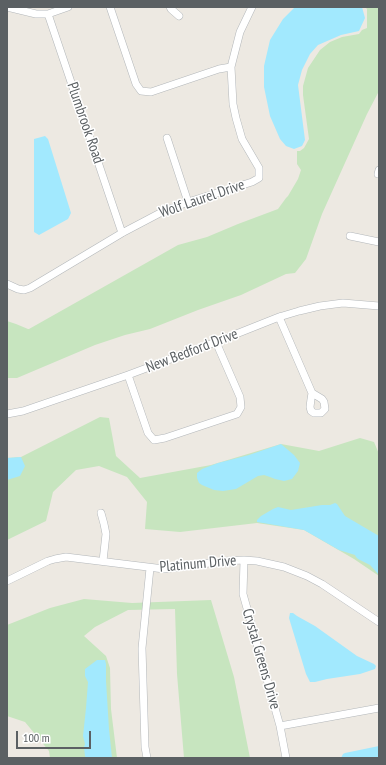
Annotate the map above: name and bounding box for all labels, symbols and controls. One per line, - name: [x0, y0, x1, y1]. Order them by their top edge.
- street label: Plumbrook Road: [63, 80, 107, 166]
- street label: Wolf Laurel Drive: [157, 176, 247, 222]
- street label: New Bedford Drive: [143, 325, 241, 377]
- street label: Platinum Drive: [159, 552, 237, 576]
- street label: Crystal Greens Drive: [238, 606, 284, 712]
- scale bar: [18, 723, 93, 749]
- text: 100 m: [23, 730, 50, 745]

